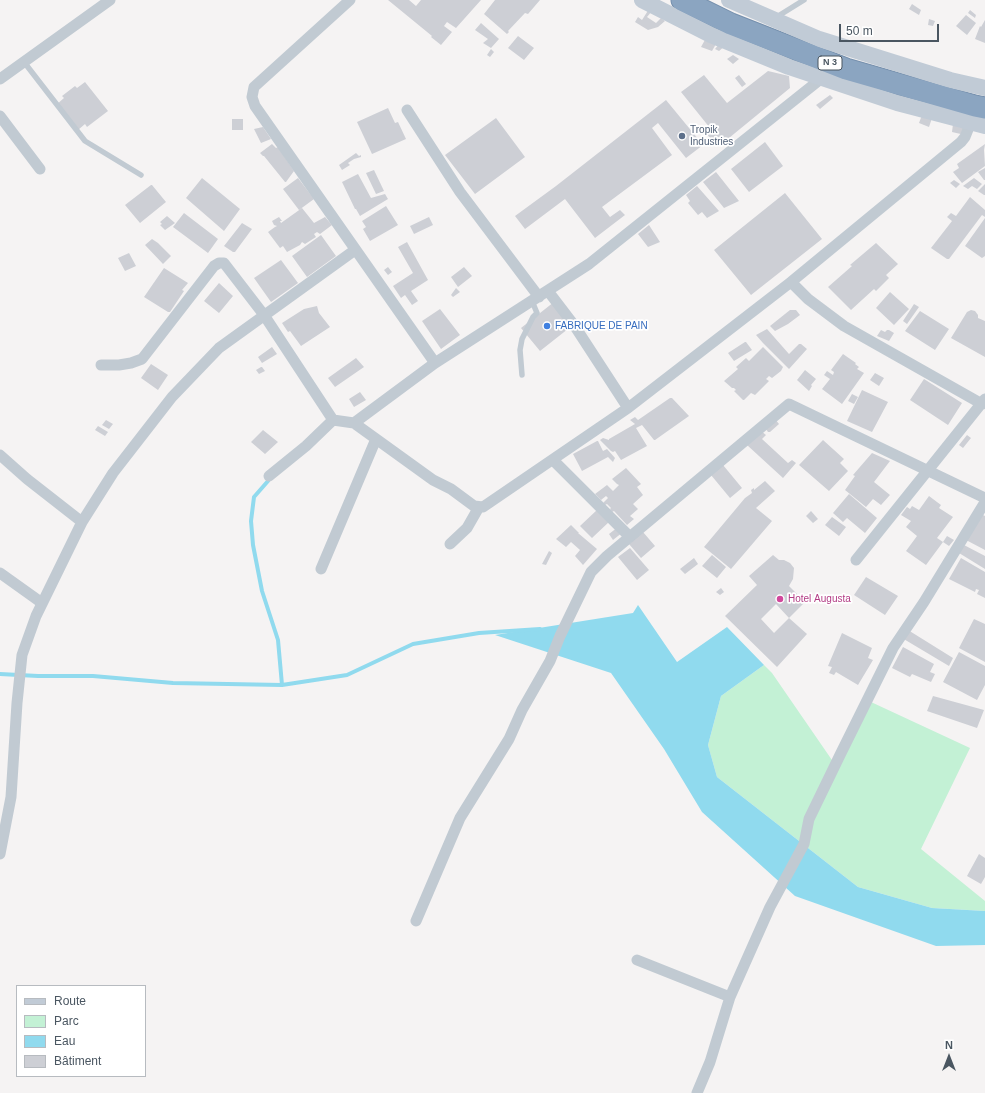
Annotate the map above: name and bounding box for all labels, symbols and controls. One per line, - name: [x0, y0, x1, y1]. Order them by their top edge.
- scale bar: [841, 16, 941, 42]
- text: 50 m: [846, 24, 873, 38]
- road number: N 3: [818, 56, 842, 70]
- place label: Tropik Industries: [690, 124, 733, 148]
- marker: Tropik Industries: [677, 131, 687, 141]
- place label: FABRIQUE DE PAIN: [555, 320, 648, 332]
- marker: FABRIQUE DE PAIN: [542, 321, 552, 331]
- place label: Hotel Augusta: [788, 593, 851, 605]
- marker: Hotel Augusta: [775, 594, 785, 604]
- legend: [16, 985, 146, 1077]
- text: Route: [54, 994, 86, 1008]
- text: Parc: [54, 1014, 79, 1028]
- text: Eau: [54, 1034, 75, 1048]
- north arrow: [929, 1037, 969, 1077]
- text: N: [945, 1039, 953, 1051]
- text: Bâtiment: [54, 1054, 101, 1068]

